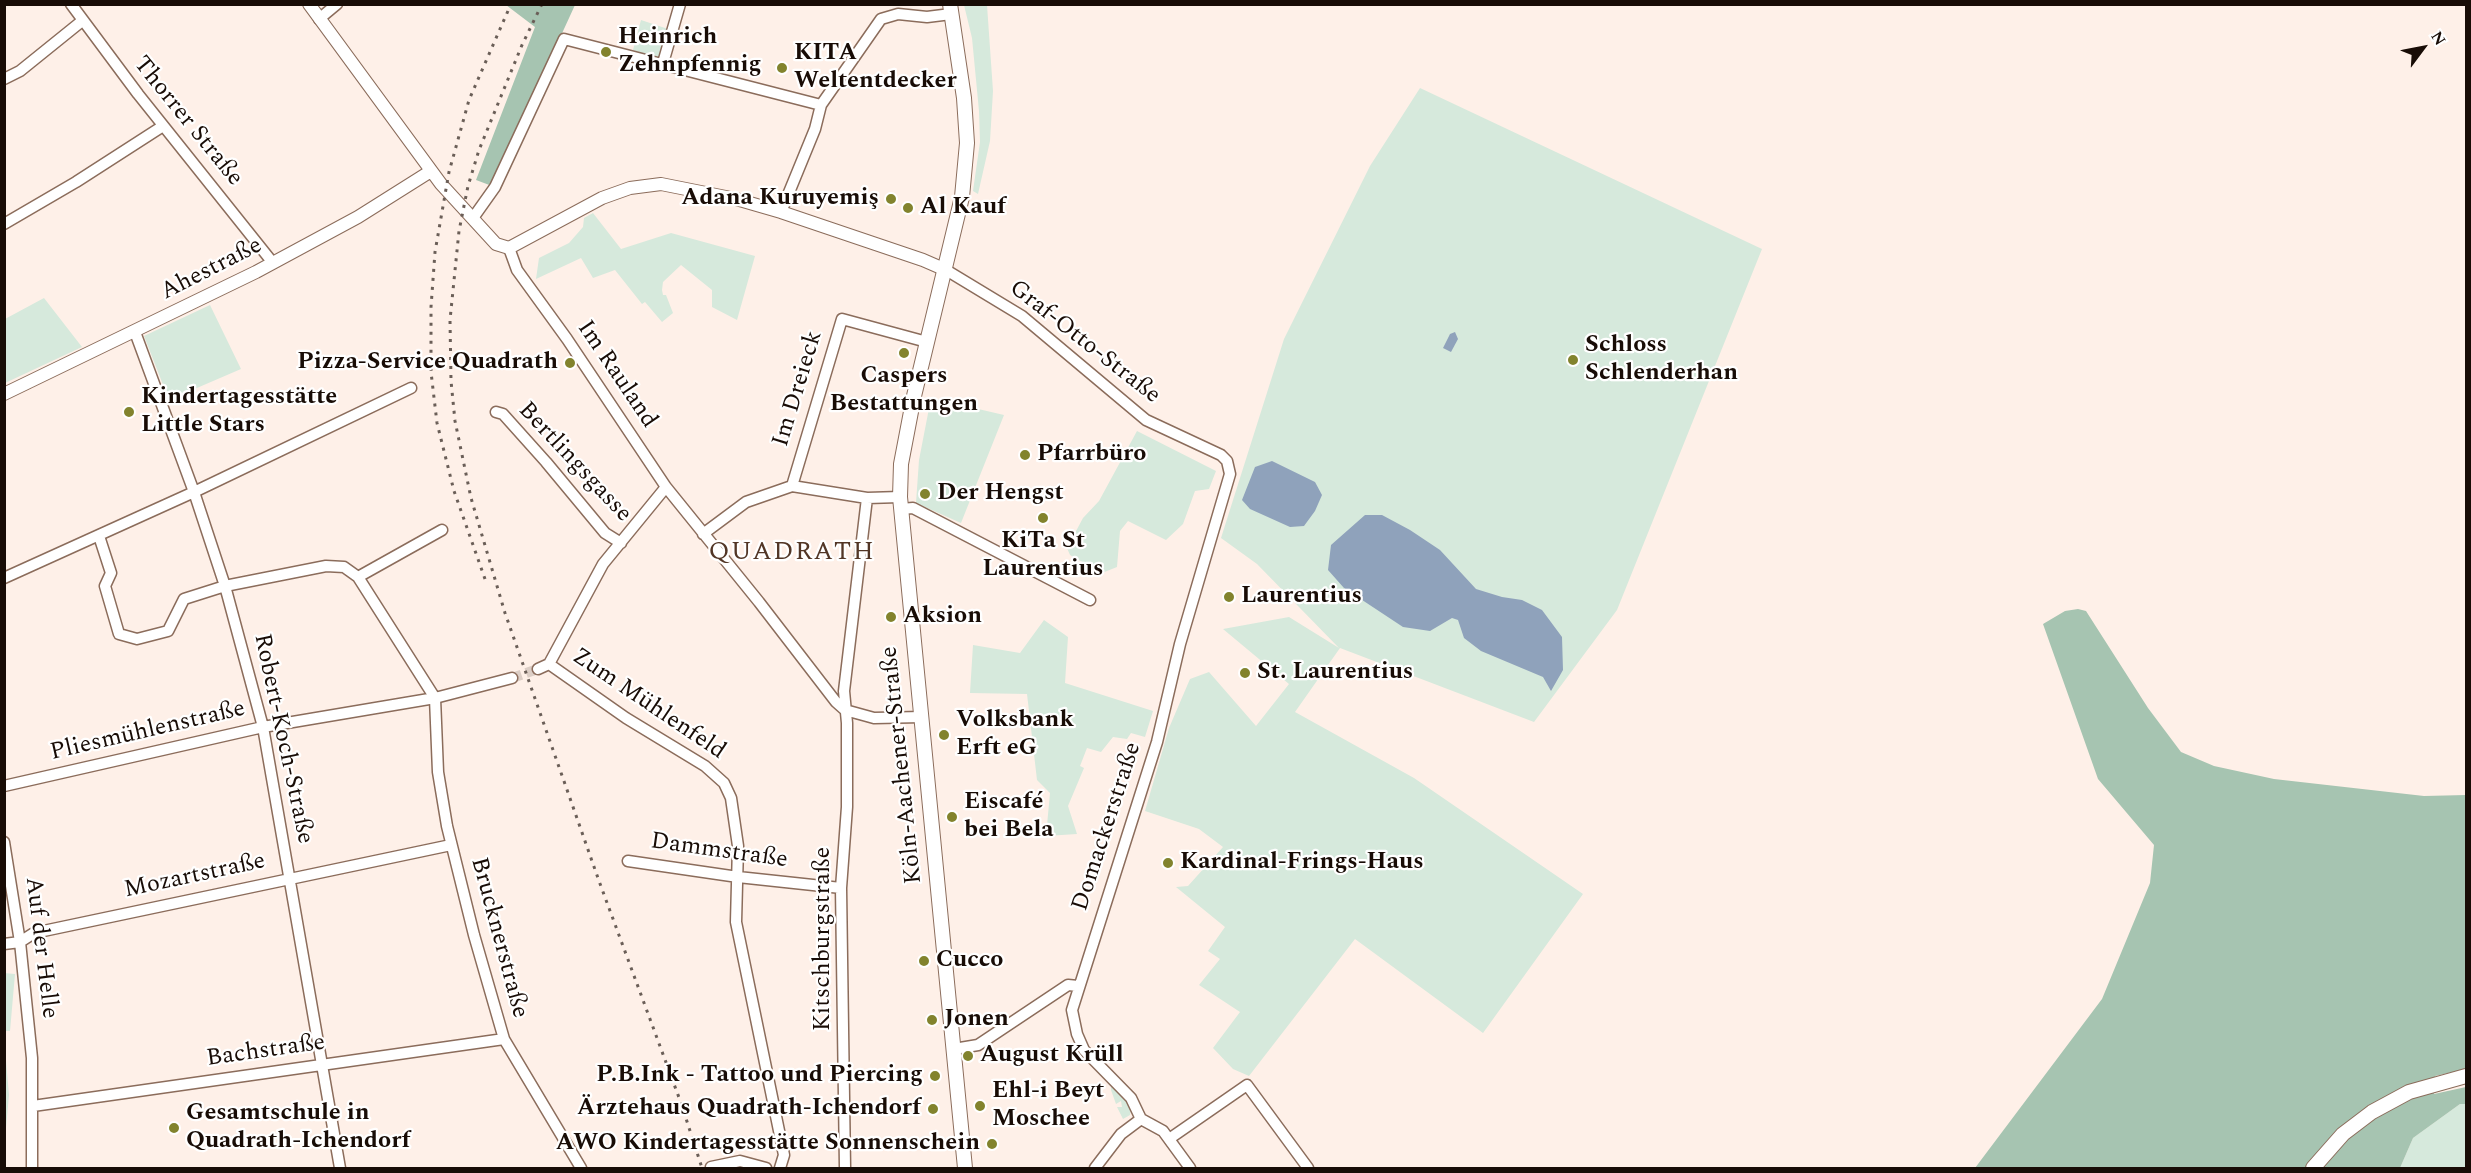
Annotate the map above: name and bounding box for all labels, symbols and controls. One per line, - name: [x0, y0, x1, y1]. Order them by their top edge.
- north arrow: [2393, 18, 2453, 78]
- place label: Heinrich Zehnpfennig: [618, 24, 761, 80]
- text: N: [2425, 27, 2452, 50]
- place label: KITA Weltentdecker: [794, 40, 957, 96]
- marker: Heinrich Zehnpfennig: [599, 45, 613, 59]
- street label: Thorrer Straße: [126, 51, 248, 193]
- marker: KITA Weltentdecker: [775, 61, 789, 75]
- place label: Adana Kuruyemiş: [681, 185, 879, 213]
- marker: Adana Kuruyemiş: [884, 192, 898, 206]
- place label: Al Kauf: [920, 194, 1006, 222]
- marker: Al Kauf: [901, 201, 915, 215]
- street label: Ahestraße: [157, 232, 267, 308]
- street label: Graf-Otto-Straße: [1003, 275, 1165, 411]
- street label: Im Rauland: [570, 316, 662, 434]
- street label: Im Dreieck: [768, 328, 830, 450]
- place label: Schloss Schlenderhan: [1585, 332, 1738, 388]
- marker: Caspers Bestattungen: [897, 346, 911, 360]
- place label: Pizza-Service Quadrath: [297, 349, 558, 377]
- marker: Schloss Schlenderhan: [1566, 353, 1580, 367]
- marker: Pizza-Service Quadrath: [563, 356, 577, 370]
- place label: Caspers Bestattungen: [830, 363, 978, 419]
- place label: Kindertagesstätte Little Stars: [141, 384, 337, 440]
- street label: Bertlingsgasse: [511, 397, 637, 529]
- marker: Kindertagesstätte Little Stars: [122, 405, 136, 419]
- place label: Pfarrbüro: [1037, 441, 1146, 469]
- marker: Pfarrbüro: [1018, 448, 1032, 462]
- place label: Der Hengst: [937, 480, 1064, 508]
- marker: Der Hengst: [918, 487, 932, 501]
- marker: KiTa St Laurentius: [1036, 511, 1050, 525]
- place label: KiTa St Laurentius: [983, 528, 1103, 584]
- district label: QUADRATH: [709, 538, 875, 570]
- place label: Laurentius: [1241, 583, 1362, 611]
- marker: Laurentius: [1222, 590, 1236, 604]
- place label: Aksion: [903, 603, 982, 631]
- marker: Aksion: [884, 610, 898, 624]
- street label: Robert-Koch-Straße: [246, 631, 318, 847]
- street label: Zum Mühlenfeld: [566, 643, 730, 767]
- street label: Köln-Aachener-Straße: [876, 645, 930, 885]
- place label: St. Laurentius: [1257, 659, 1413, 687]
- marker: St. Laurentius: [1238, 666, 1252, 680]
- street label: Pliesmühlenstraße: [48, 696, 248, 768]
- place label: Volksbank Erft eG: [956, 707, 1074, 763]
- marker: Volksbank Erft eG: [937, 728, 951, 742]
- street label: Domackerstraße: [1067, 739, 1149, 915]
- place label: Eiscafé bei Bela: [964, 789, 1054, 845]
- marker: Eiscafé bei Bela: [945, 810, 959, 824]
- street label: Dammstraße: [649, 828, 789, 876]
- street label: Kitschburgstraße: [810, 847, 838, 1031]
- street label: Mozartstraße: [122, 848, 268, 906]
- place label: Kardinal-Frings-Haus: [1180, 849, 1424, 877]
- street label: Brucknerstraße: [463, 854, 533, 1022]
- marker: Kardinal-Frings-Haus: [1161, 856, 1175, 870]
- street label: Auf der Helle: [17, 876, 63, 1020]
- place label: Cucco: [936, 947, 1003, 975]
- marker: Cucco: [917, 954, 931, 968]
- place label: Jonen: [944, 1006, 1009, 1034]
- marker: Jonen: [925, 1013, 939, 1027]
- street label: Bachstraße: [205, 1029, 327, 1075]
- place label: August Krüll: [980, 1042, 1123, 1070]
- marker: August Krüll: [961, 1049, 975, 1063]
- place label: P.B.Ink - Tattoo und Piercing: [596, 1062, 923, 1090]
- marker: P.B.Ink - Tattoo und Piercing: [928, 1069, 942, 1083]
- place label: Ehl-i Beyt Moschee: [992, 1078, 1104, 1134]
- place label: Ärztehaus Quadrath-Ichendorf: [577, 1095, 921, 1123]
- marker: Ehl-i Beyt Moschee: [973, 1099, 987, 1113]
- place label: Gesamtschule in Quadrath-Ichendorf: [186, 1100, 410, 1156]
- marker: Ärztehaus Quadrath-Ichendorf: [926, 1102, 940, 1116]
- marker: Gesamtschule in Quadrath-Ichendorf: [167, 1121, 181, 1135]
- place label: AWO Kindertagesstätte Sonnenschein: [556, 1130, 980, 1158]
- marker: AWO Kindertagesstätte Sonnenschein: [985, 1137, 999, 1151]

